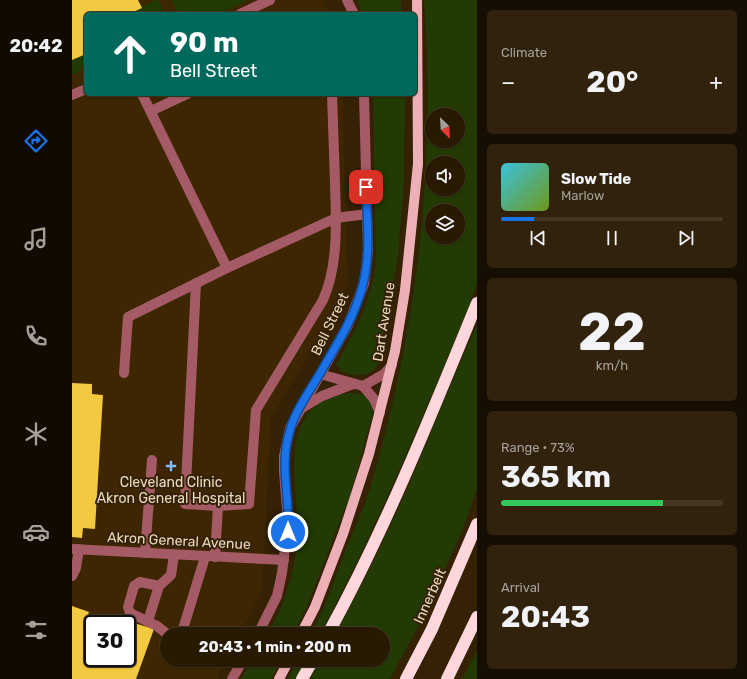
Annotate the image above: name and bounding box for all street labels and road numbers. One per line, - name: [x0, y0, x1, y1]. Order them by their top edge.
- street label: Dart Avenue: [369, 281, 399, 363]
- street label: Bell Street: [307, 289, 353, 358]
- street label: Akron General Avenue: [107, 529, 251, 553]
- street label: Innerbelt: [410, 565, 450, 626]

